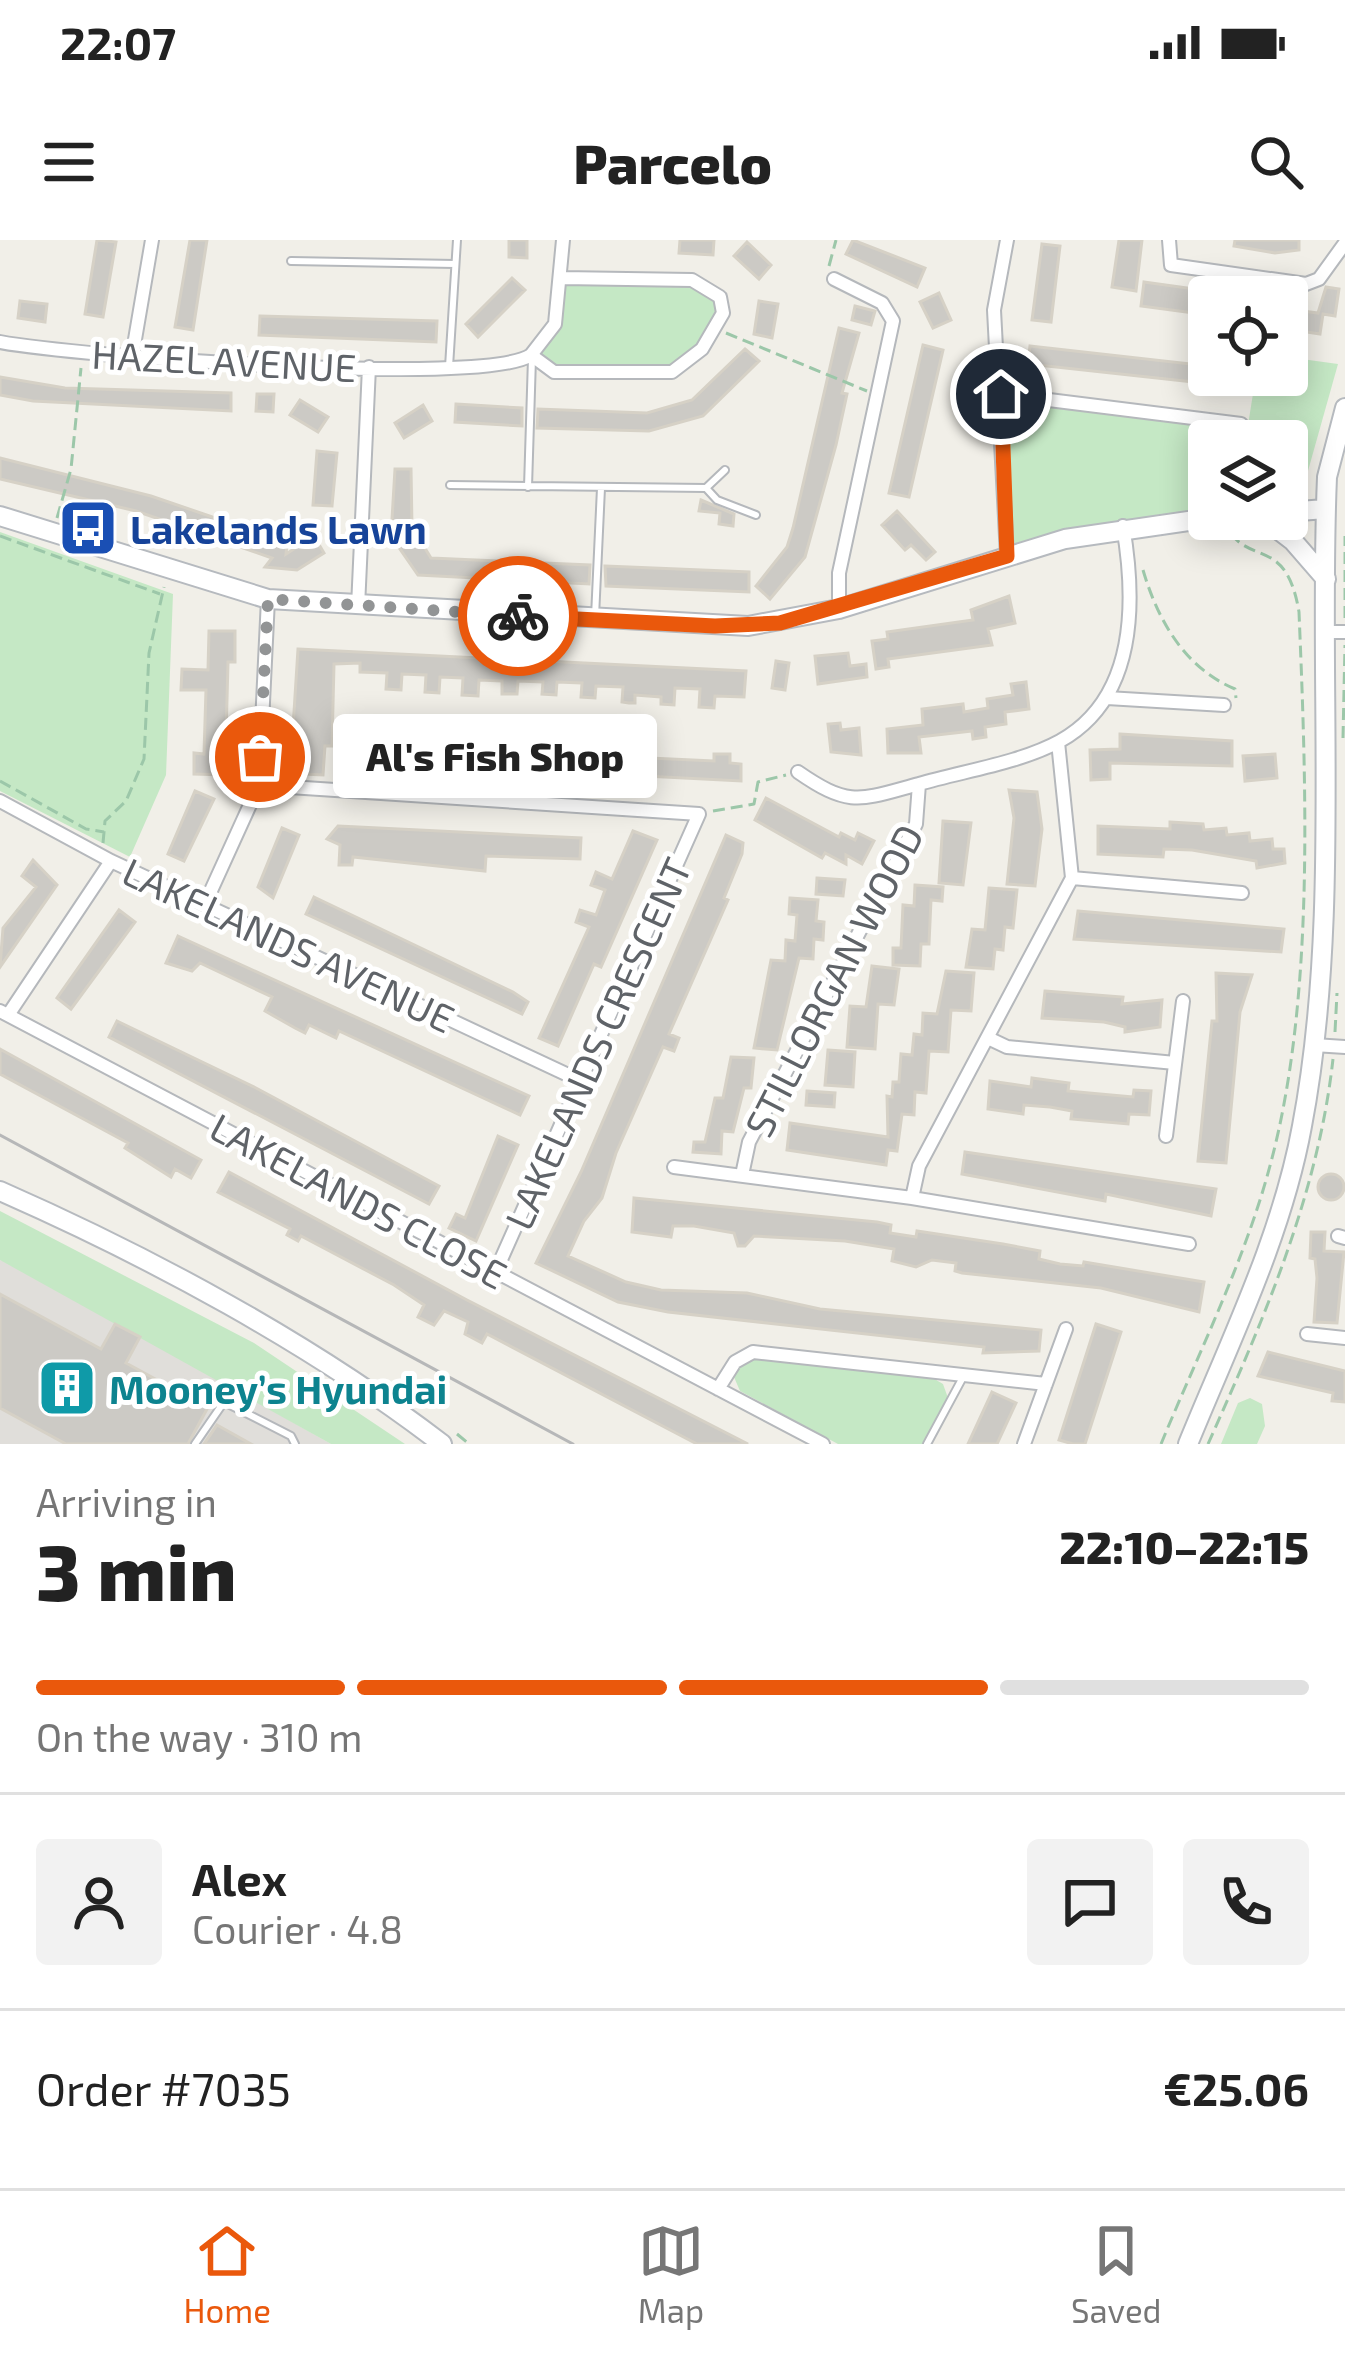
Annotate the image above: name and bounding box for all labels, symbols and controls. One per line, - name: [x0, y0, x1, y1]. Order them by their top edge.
- text: 22:07: [60, 15, 176, 69]
- icon: menu: [36, 129, 102, 195]
- icon: search: [1243, 129, 1309, 195]
- text: Parcelo: [573, 130, 772, 195]
- map controls: [1188, 276, 1308, 540]
- button: locate: [1188, 276, 1308, 396]
- street label: HAZEL AVENUE: [90, 330, 358, 390]
- pin: [950, 343, 1052, 445]
- icon: home: [968, 361, 1034, 427]
- button: layers: [1188, 420, 1308, 540]
- bus stop icon: Lakelands Lawn: [57, 497, 119, 559]
- place label: Lakelands Lawn: [130, 505, 427, 552]
- courier: [458, 556, 578, 676]
- icon: bike: [485, 583, 551, 649]
- pin: [209, 706, 311, 808]
- callout: Al's Fish Shop: [332, 715, 656, 799]
- icon: bag: [227, 724, 293, 790]
- text: Al's Fish Shop: [366, 732, 624, 779]
- street label: STILLORGAN WOOD: [734, 816, 932, 1144]
- street label: LAKELANDS AVENUE: [116, 847, 462, 1041]
- street label: LAKELANDS CRESCENT: [494, 850, 700, 1236]
- street label: LAKELANDS CLOSE: [203, 1102, 515, 1298]
- building icon: Mooney’s Hyundai: [36, 1357, 98, 1419]
- place label: Mooney’s Hyundai: [109, 1365, 447, 1413]
- text: Arriving in: [36, 1478, 217, 1525]
- text: 22:10–22:15: [1059, 1519, 1309, 1573]
- text: 3 min: [36, 1523, 237, 1617]
- text: On the way · 310 m: [36, 1713, 362, 1760]
- button: person: [36, 1839, 162, 1965]
- button: chat: [1027, 1839, 1153, 1965]
- button: phone: [1183, 1839, 1309, 1965]
- text: Alex: [192, 1851, 287, 1905]
- text: Courier · 4.8: [192, 1905, 403, 1952]
- text: Order #7035: [36, 2061, 291, 2115]
- text: €25.06: [1163, 2061, 1309, 2115]
- tab: Home: [183, 2218, 271, 2330]
- tab: Map: [638, 2218, 704, 2330]
- tab: Saved: [1071, 2218, 1162, 2330]

